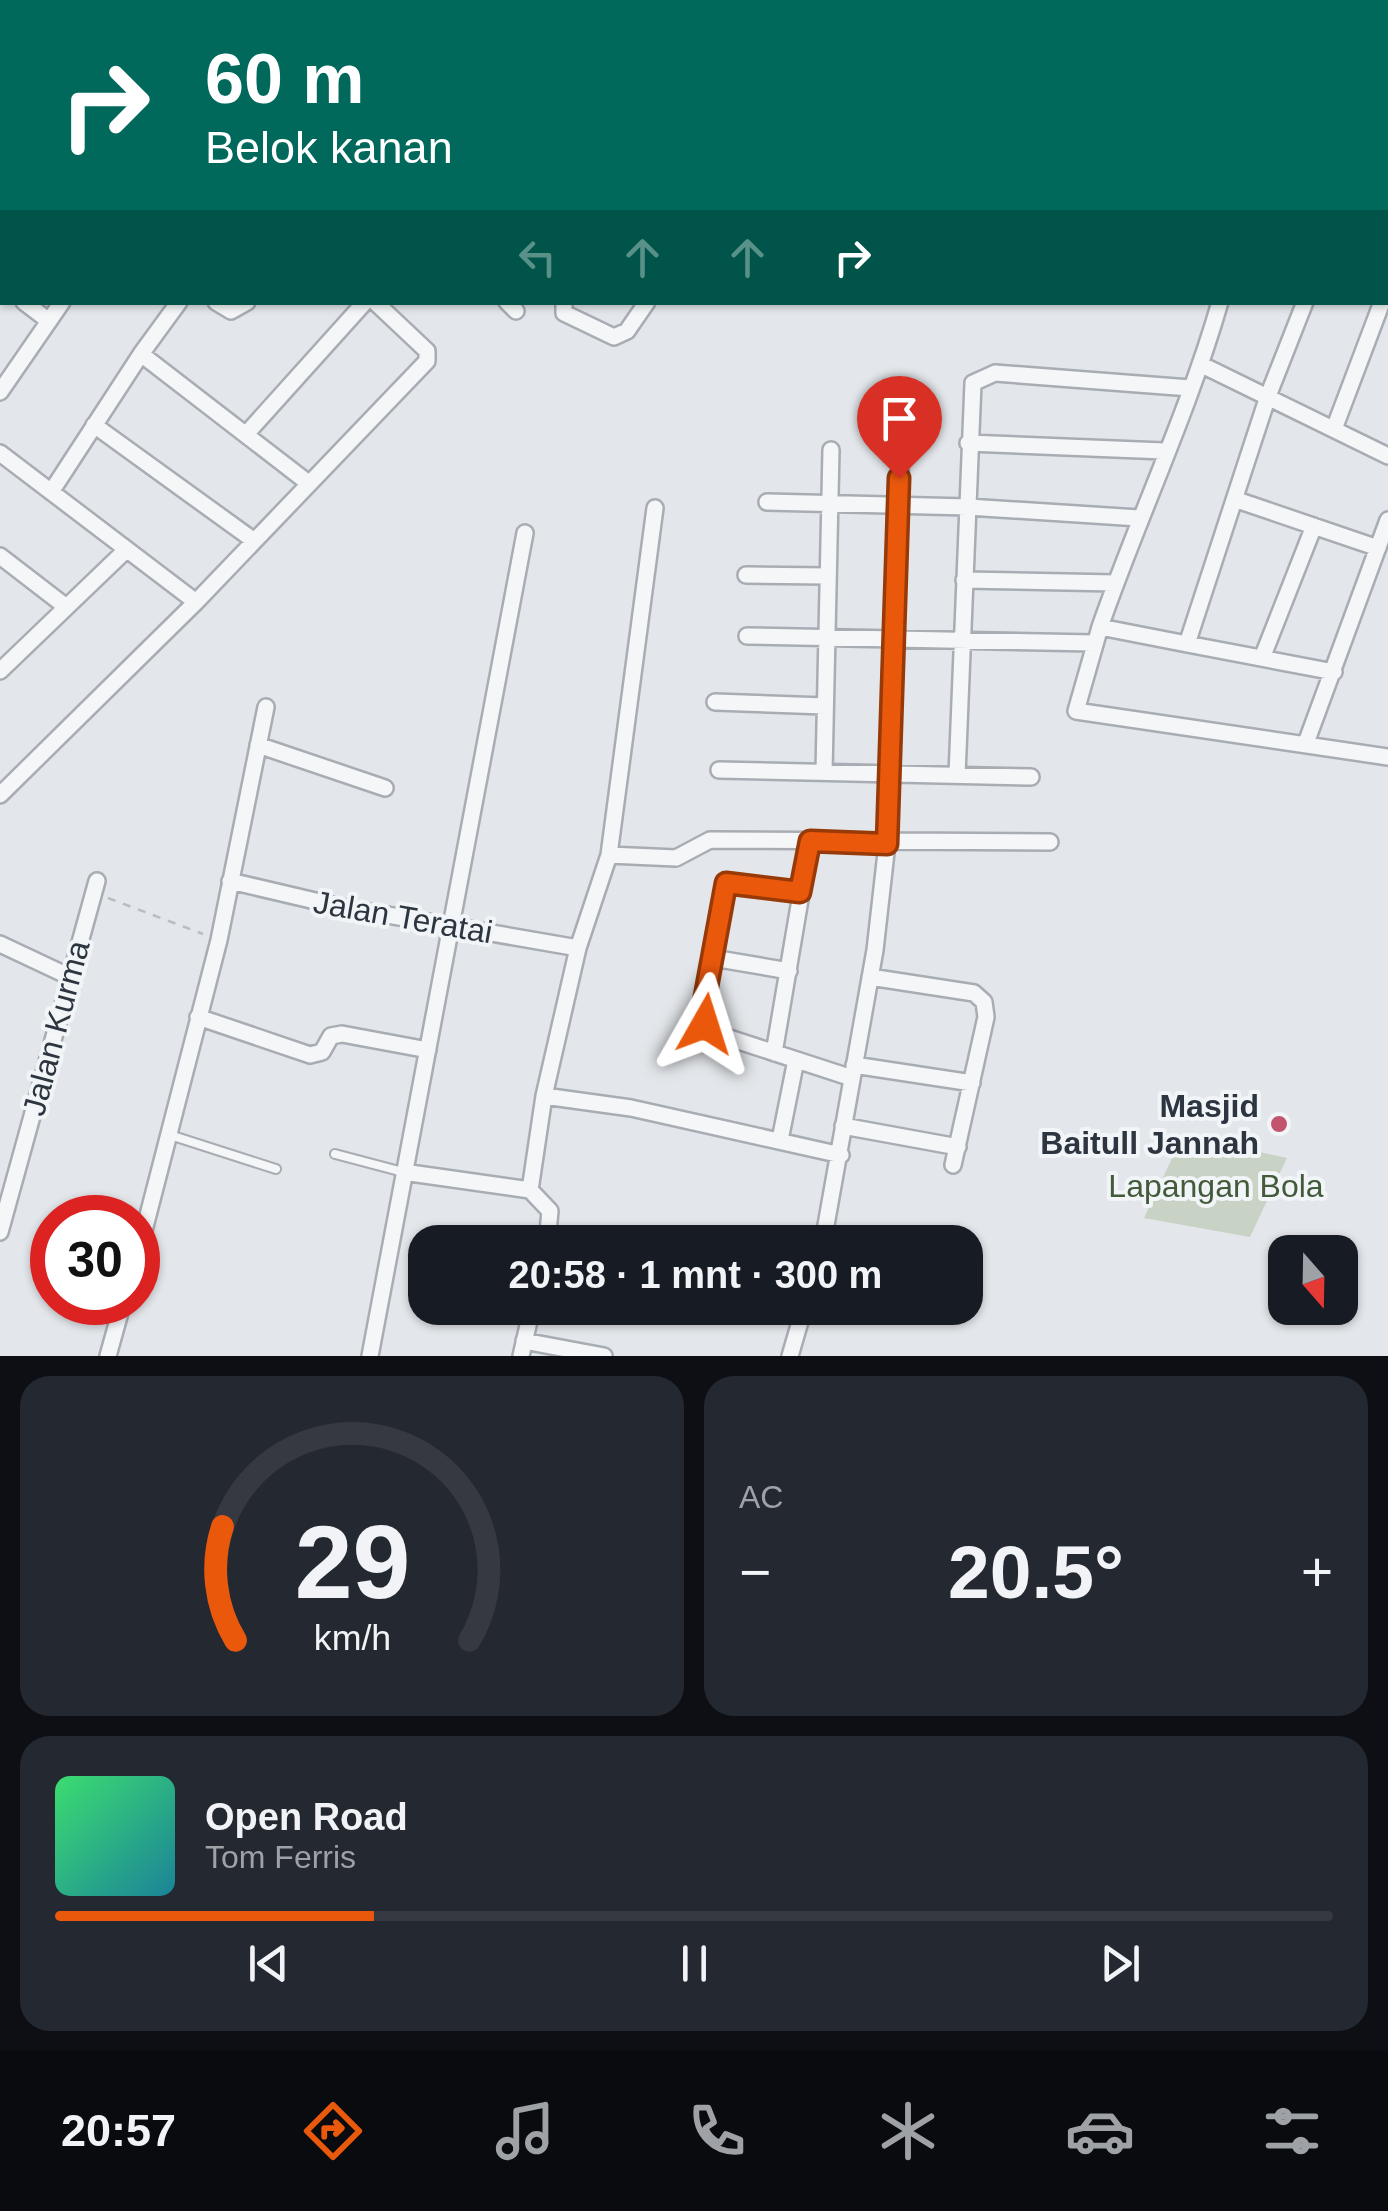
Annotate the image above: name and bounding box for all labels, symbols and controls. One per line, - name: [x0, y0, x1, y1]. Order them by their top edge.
- icon: right: [40, 40, 170, 170]
- text: 60 m: [205, 40, 365, 118]
- text: Belok kanan: [205, 122, 453, 173]
- icon: left: [510, 230, 565, 285]
- icon: ahead: [615, 230, 670, 285]
- icon: ahead: [720, 230, 775, 285]
- icon: right: [825, 230, 880, 285]
- pin: [857, 376, 942, 479]
- icon: arrive: [872, 391, 927, 446]
- street label: Jalan Teratai: [311, 884, 495, 950]
- street label: Jalan Kurma: [15, 936, 97, 1119]
- position arrow: [653, 972, 757, 1076]
- place label: Masjid Baitull Jannah: [1040, 1088, 1259, 1161]
- marker: Masjid Baitull Jannah: [1268, 1113, 1290, 1135]
- park label: Lapangan Bola: [1108, 1168, 1324, 1204]
- speed limit sign: 30: [30, 1195, 160, 1325]
- north arrow: [1268, 1235, 1358, 1325]
- map controls: [1268, 1235, 1358, 1325]
- text: 20:58 · 1 mnt · 300 m: [509, 1254, 882, 1296]
- text: AC: [739, 1479, 783, 1515]
- text: 29: [294, 1504, 410, 1620]
- text: 20.5°: [948, 1530, 1124, 1614]
- text: −: [739, 1541, 771, 1603]
- text: +: [1301, 1541, 1333, 1603]
- text: km/h: [313, 1618, 391, 1658]
- text: Open Road: [205, 1796, 408, 1838]
- text: Tom Ferris: [205, 1839, 356, 1875]
- icon: previous: [241, 1936, 296, 1991]
- icon: pause: [667, 1936, 722, 1991]
- icon: next: [1093, 1936, 1148, 1991]
- icon: directions: [298, 2096, 368, 2166]
- icon: music: [490, 2096, 560, 2166]
- icon: phone: [682, 2096, 752, 2166]
- icon: climate: [873, 2096, 943, 2166]
- icon: car: [1065, 2096, 1135, 2166]
- icon: filters: [1257, 2096, 1327, 2166]
- text: 20:57: [61, 2105, 176, 2156]

